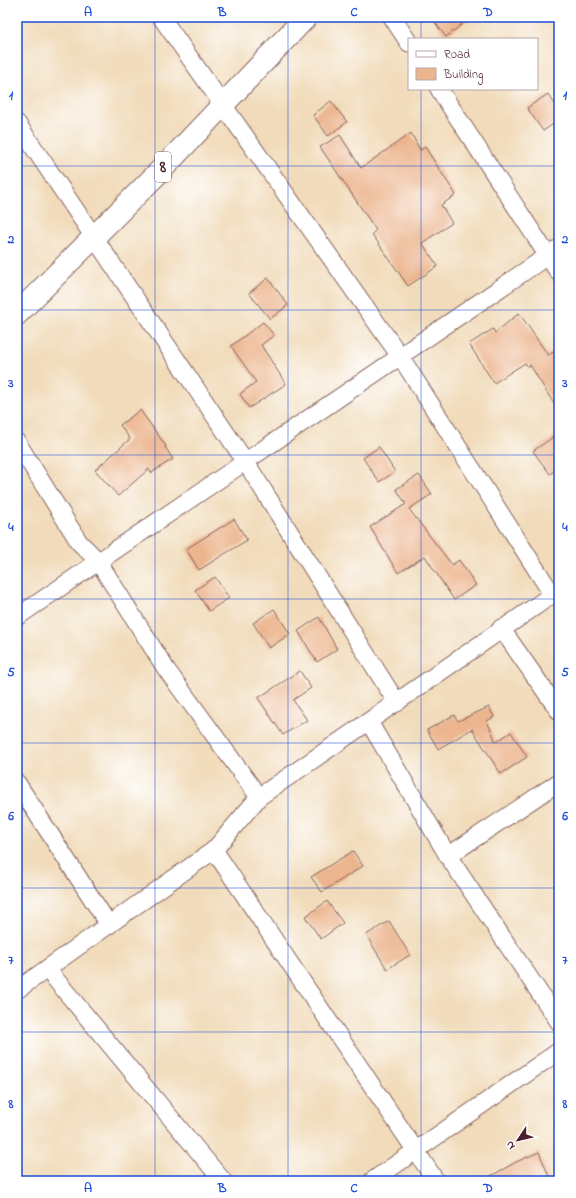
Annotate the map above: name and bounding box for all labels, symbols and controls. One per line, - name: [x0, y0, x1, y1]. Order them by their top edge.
- text: A: [84, 3, 92, 22]
- text: B: [217, 3, 227, 22]
- text: C: [350, 3, 358, 22]
- text: D: [482, 3, 493, 22]
- legend: [408, 38, 538, 90]
- text: Road: [444, 46, 470, 64]
- text: Building: [443, 66, 483, 85]
- text: 1: [9, 86, 14, 105]
- text: 1: [563, 86, 568, 105]
- road number: 8: [155, 152, 171, 182]
- text: 2: [7, 230, 15, 249]
- text: 2: [561, 230, 569, 249]
- text: 3: [7, 374, 14, 393]
- text: 3: [561, 374, 568, 393]
- text: 4: [7, 518, 14, 537]
- text: 4: [561, 518, 568, 537]
- text: 5: [7, 663, 15, 682]
- text: 5: [561, 663, 569, 682]
- text: 6: [7, 807, 14, 826]
- text: 6: [561, 807, 568, 826]
- text: 7: [8, 951, 14, 970]
- text: 7: [562, 951, 568, 970]
- text: 8: [8, 1095, 14, 1114]
- text: 8: [562, 1095, 568, 1114]
- north arrow: [498, 1120, 538, 1160]
- text: N: [502, 1138, 519, 1153]
- text: A: [84, 1179, 92, 1198]
- text: B: [217, 1179, 227, 1198]
- text: C: [350, 1179, 358, 1198]
- text: D: [482, 1179, 493, 1198]

